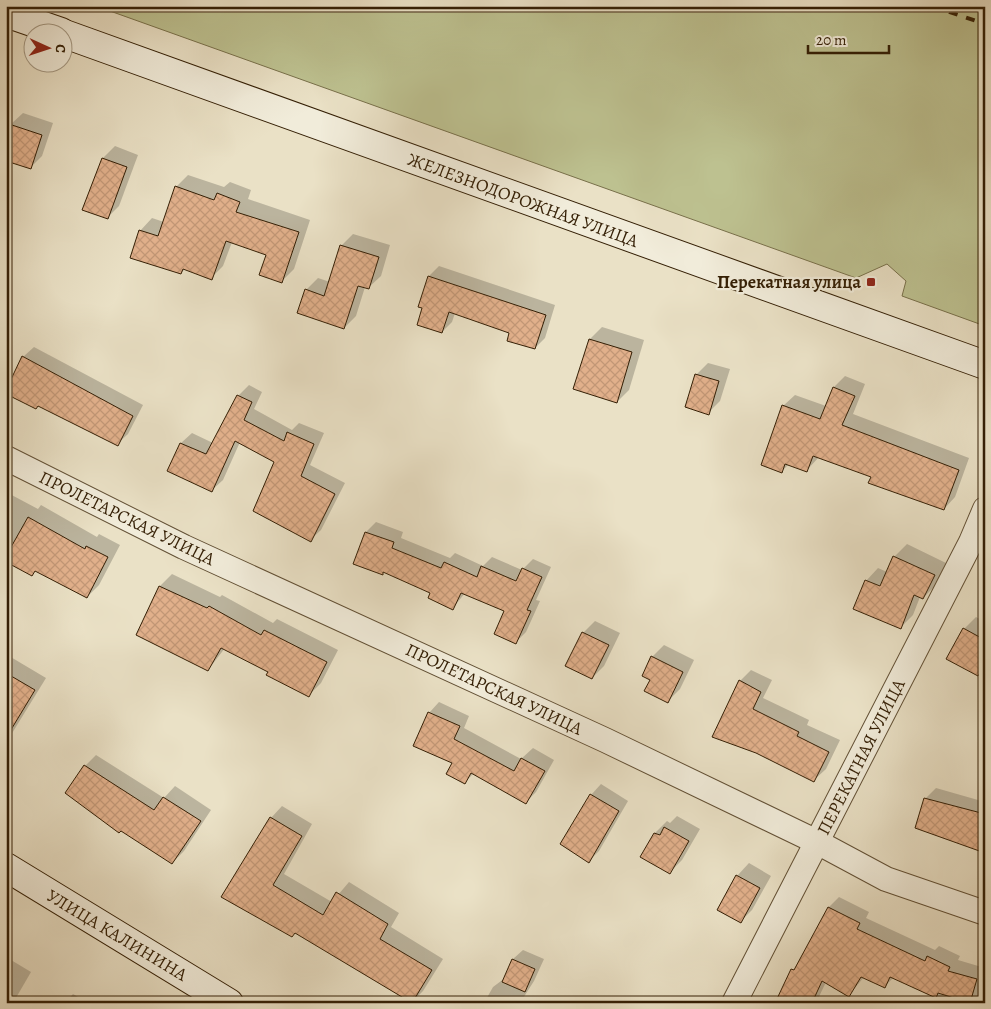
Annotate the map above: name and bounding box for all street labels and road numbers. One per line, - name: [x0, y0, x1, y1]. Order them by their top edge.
- street label: ЖЕЛЕЗНОДОРОЖНАЯ УЛИЦА: [404, 147, 642, 253]
- street label: ПРОЛЕТАРСКАЯ УЛИЦА: [35, 465, 219, 571]
- street label: ПРОЛЕТАРСКАЯ УЛИЦА: [402, 637, 587, 741]
- street label: ПЕРЕКАТНАЯ УЛИЦА: [811, 675, 911, 839]
- street label: УЛИЦА КАЛИНИНА: [42, 883, 192, 987]

